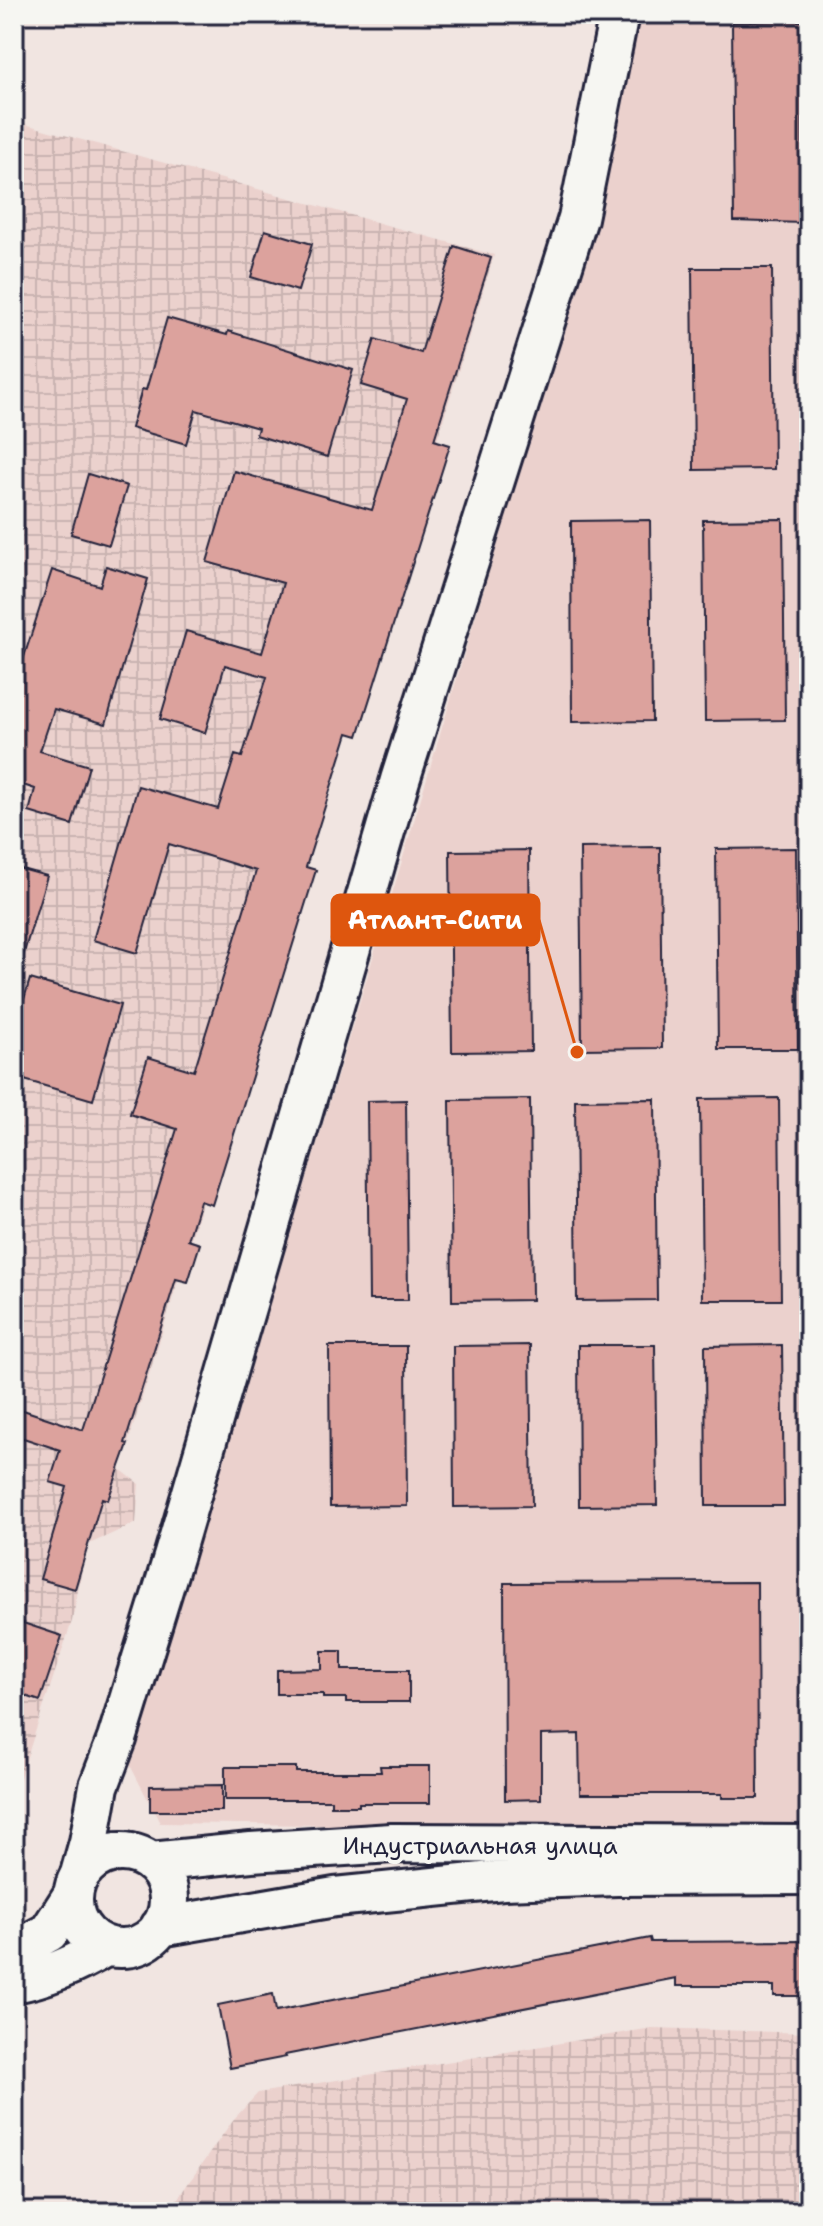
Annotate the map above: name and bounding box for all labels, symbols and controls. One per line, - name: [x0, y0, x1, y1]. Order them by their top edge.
- callout: Атлант-Сити: [332, 895, 539, 945]
- text: Атлант-Сити: [347, 902, 523, 937]
- street label: Индустриальная улица: [342, 1830, 618, 1862]

